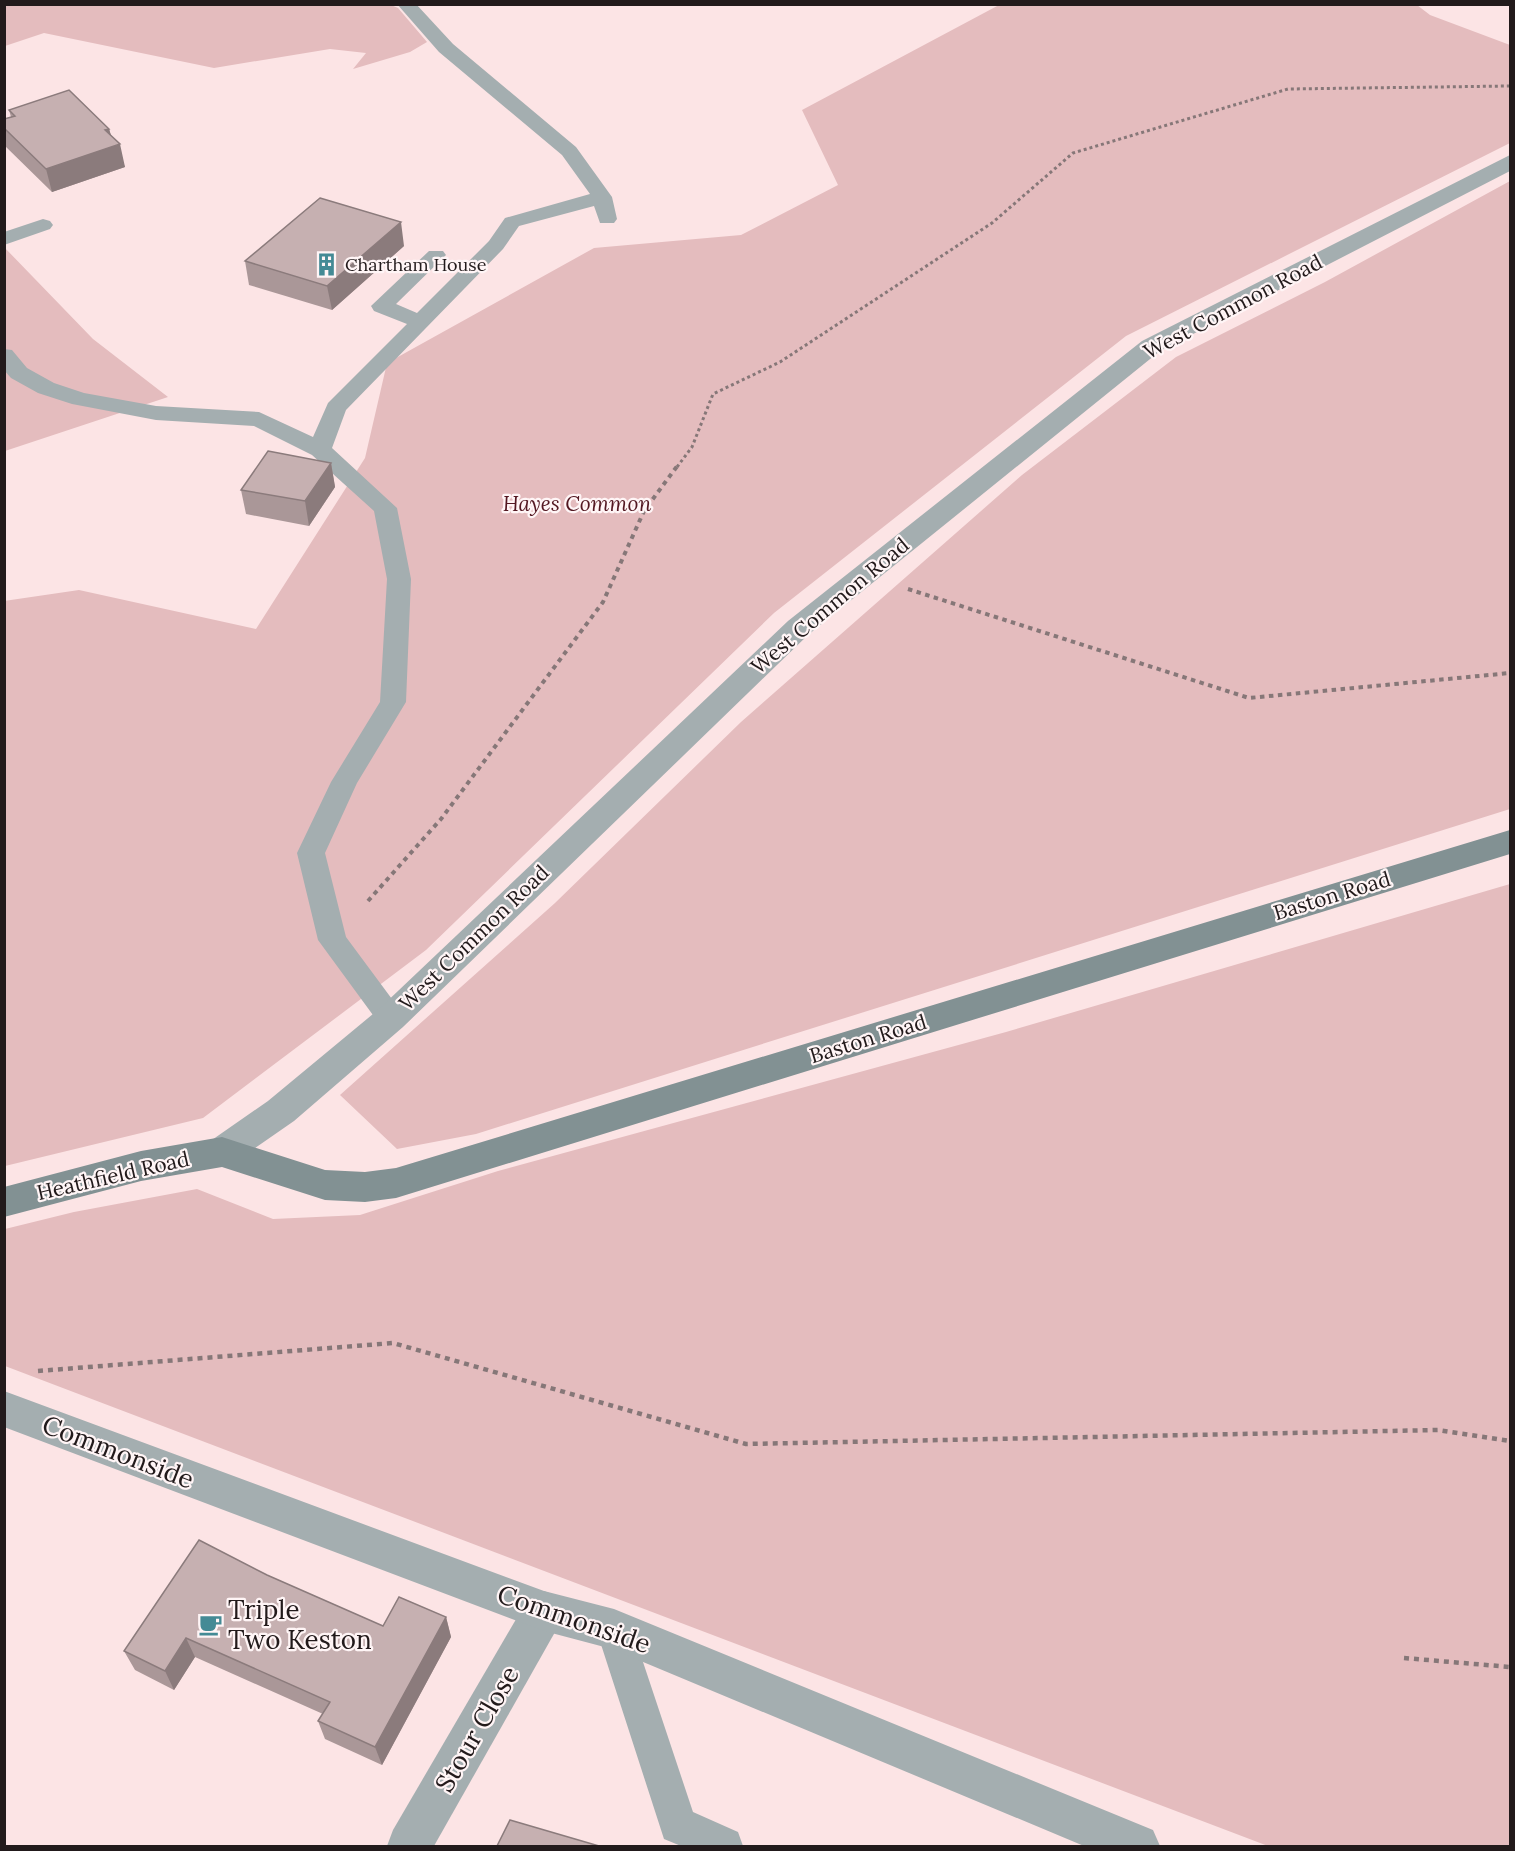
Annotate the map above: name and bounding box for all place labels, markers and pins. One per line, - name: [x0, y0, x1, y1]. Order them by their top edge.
- building icon: Chartham House: [314, 252, 340, 278]
- place label: Chartham House: [345, 253, 487, 276]
- place label: Triple Two Keston: [228, 1593, 372, 1656]
- cafe icon: Triple Two Keston: [197, 1612, 223, 1638]

